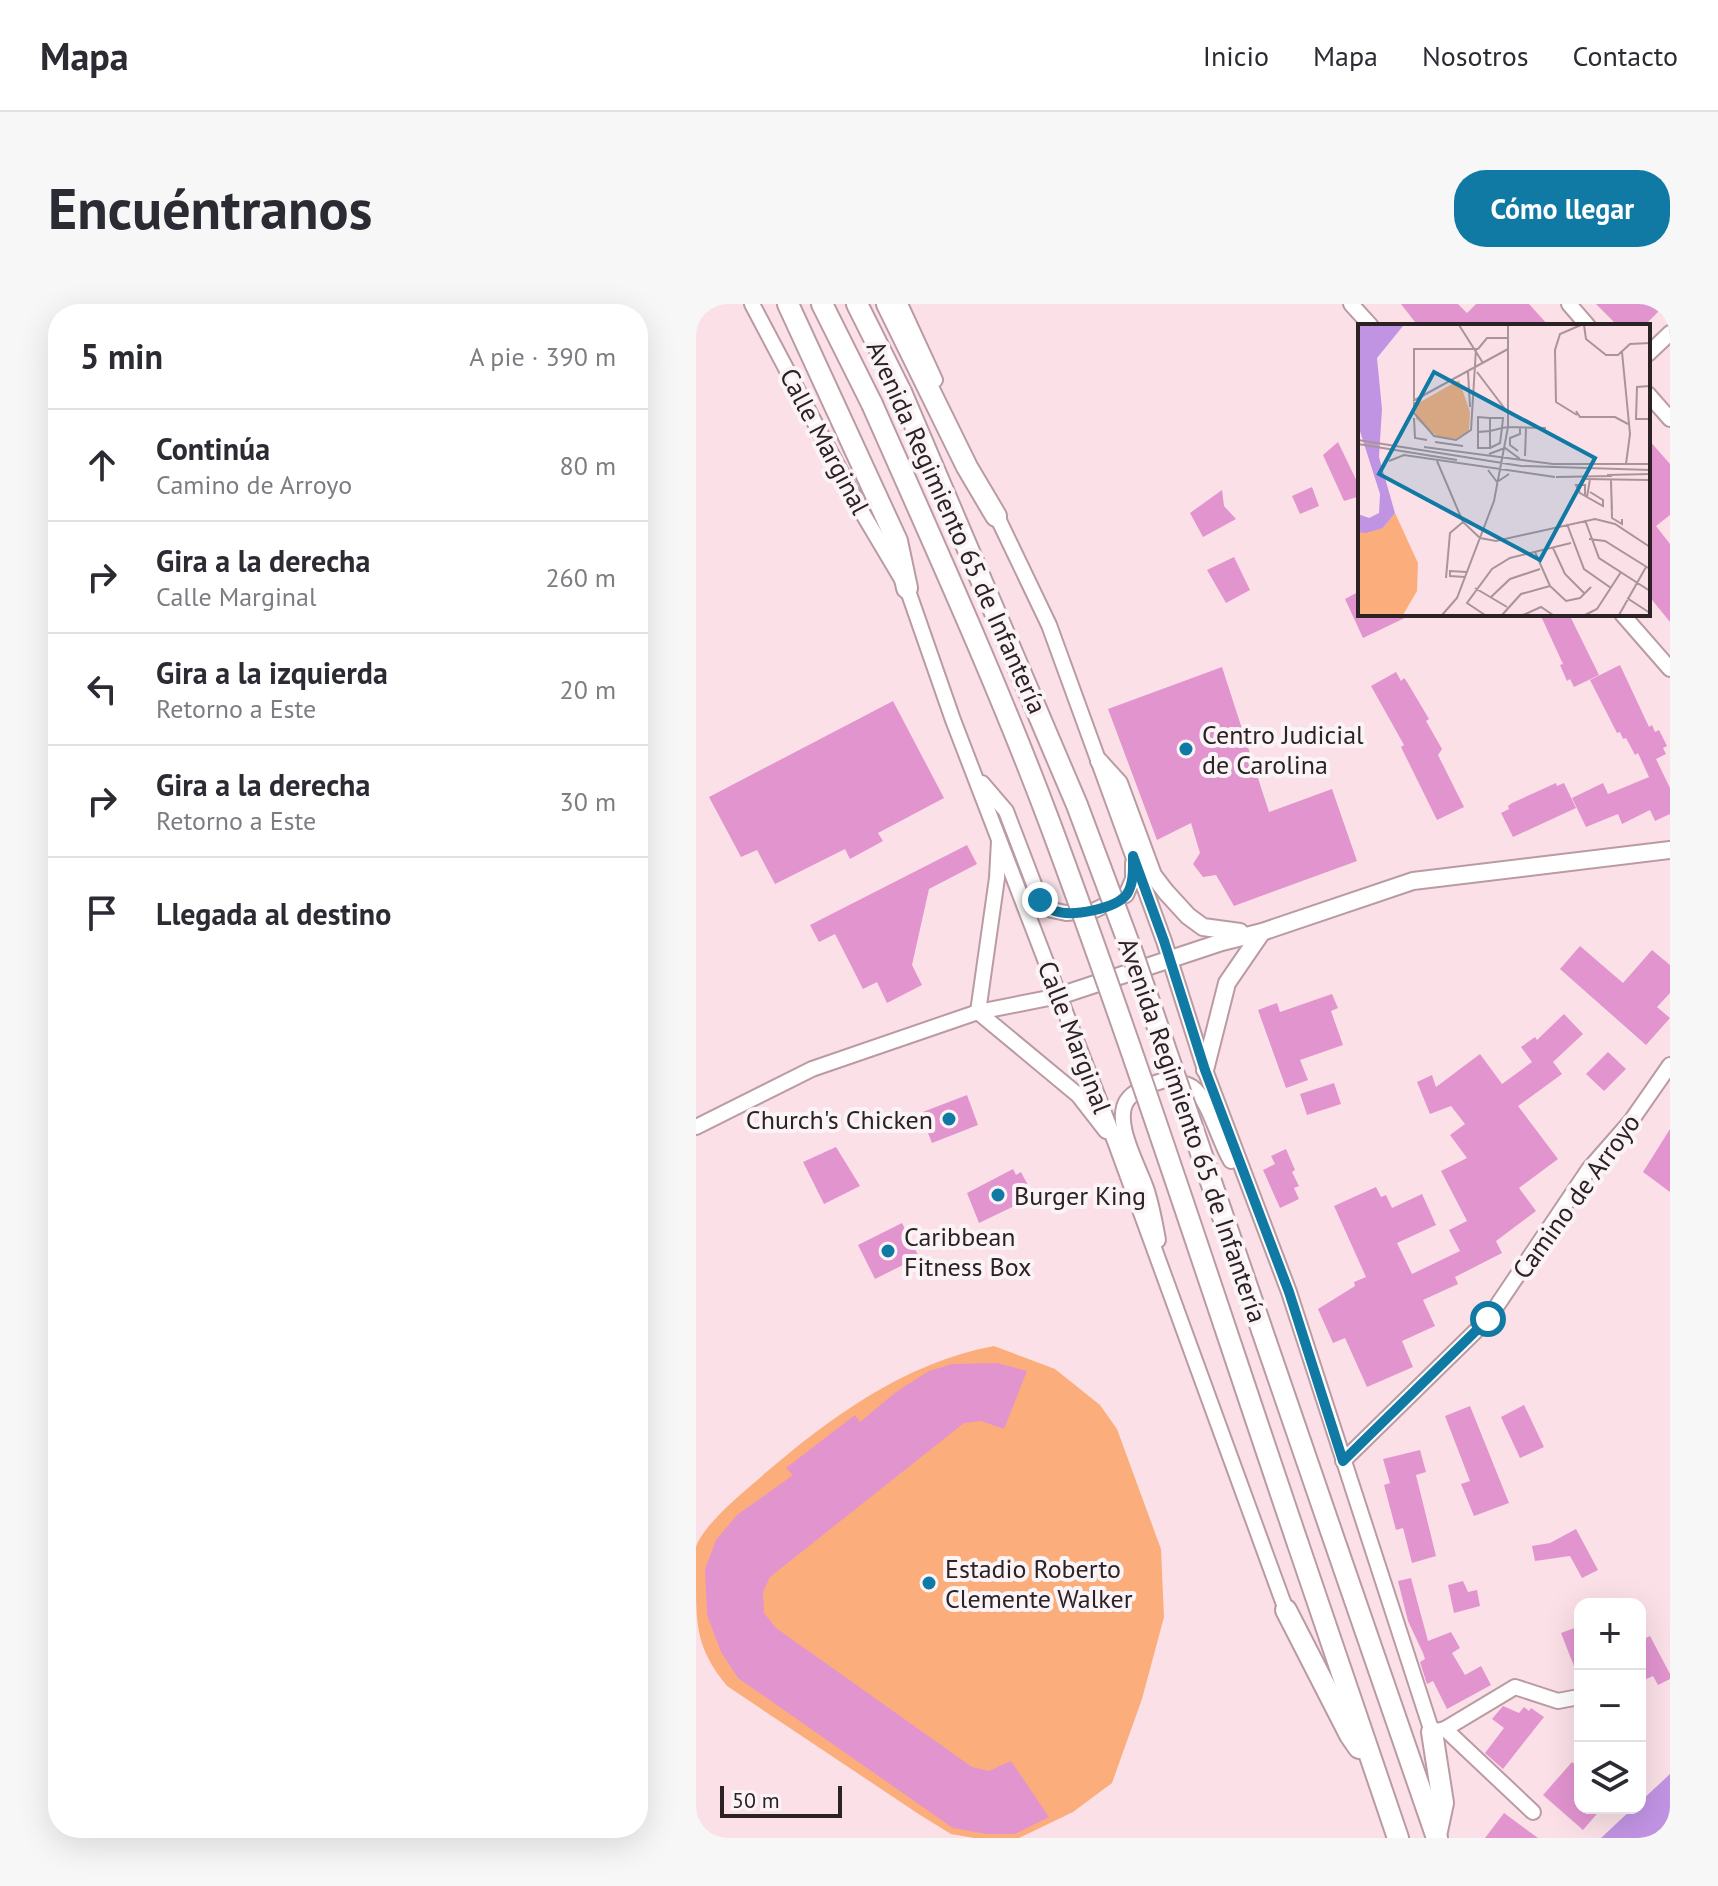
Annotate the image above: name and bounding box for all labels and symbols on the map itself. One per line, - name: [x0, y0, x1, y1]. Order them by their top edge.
- inset map: [1358, 324, 1650, 616]
- street label: Avenida Regimiento 65 de Infantería: [860, 335, 1054, 719]
- street label: Calle Marginal: [773, 362, 877, 520]
- place label: Centro Judicial de Carolina: [1202, 718, 1364, 781]
- marker: Centro Judicial de Carolina: [1177, 740, 1195, 758]
- route end: [1022, 882, 1058, 918]
- street label: Avenida Regimiento 65 de Infantería: [1111, 933, 1275, 1327]
- street label: Calle Marginal: [1031, 956, 1119, 1118]
- place label: Church's Chicken: [746, 1103, 933, 1136]
- street label: Camino de Arroyo: [1505, 1107, 1647, 1285]
- marker: Church's Chicken: [940, 1110, 958, 1128]
- place label: Burger King: [1014, 1179, 1146, 1212]
- marker: Burger King: [989, 1186, 1007, 1204]
- place label: Caribbean Fitness Box: [904, 1220, 1031, 1283]
- marker: Caribbean Fitness Box: [879, 1242, 897, 1260]
- route start: [1470, 1301, 1506, 1337]
- place label: Estadio Roberto Clemente Walker: [945, 1552, 1133, 1615]
- marker: Estadio Roberto Clemente Walker: [920, 1574, 938, 1592]
- scale bar: [720, 1782, 842, 1818]

